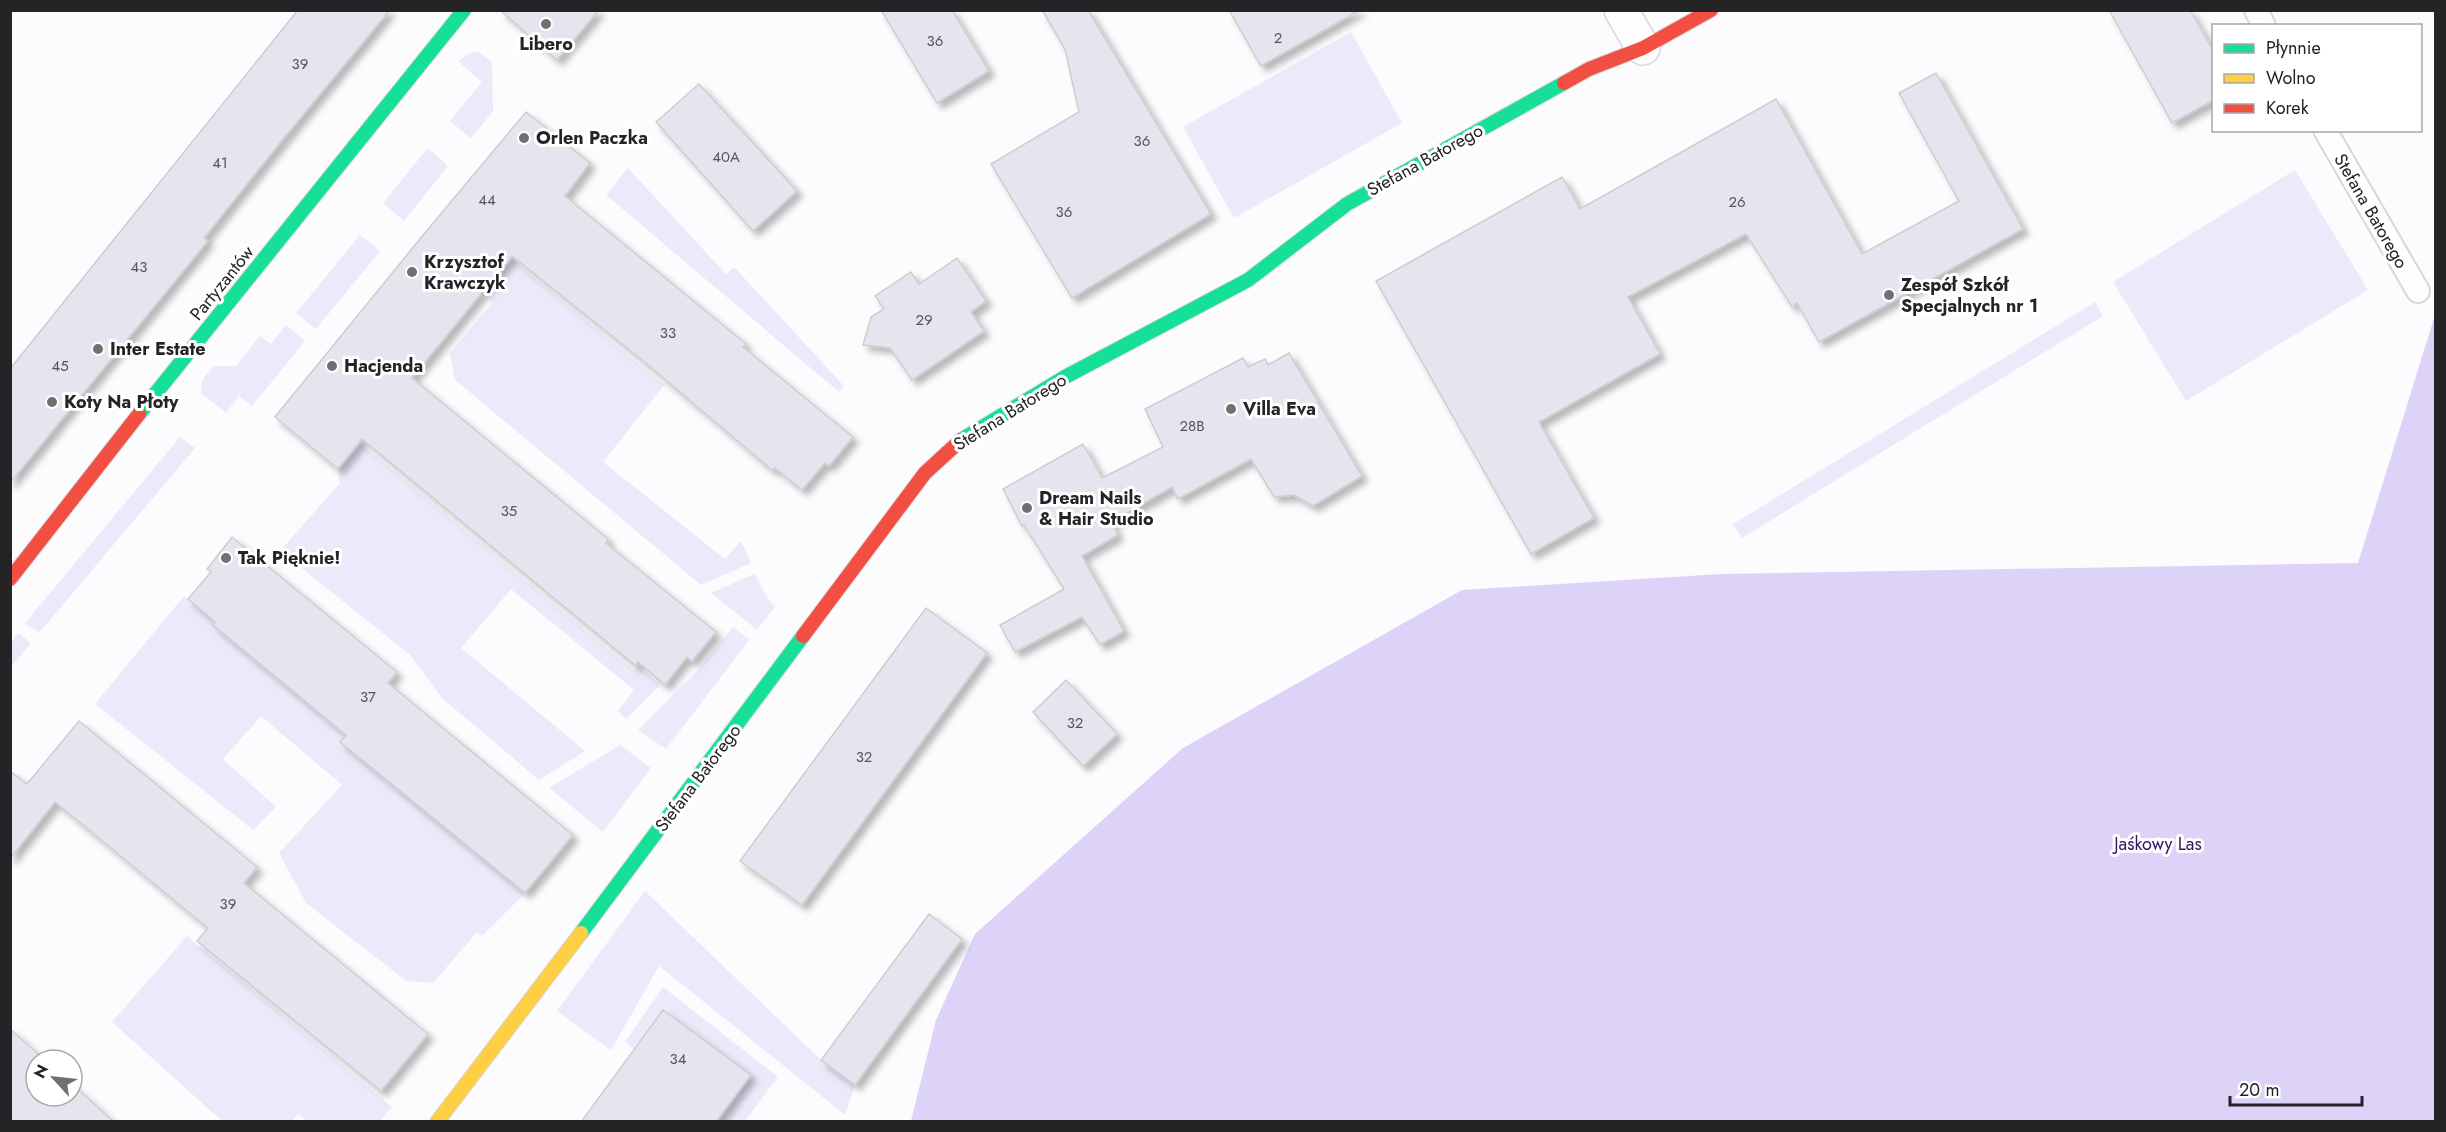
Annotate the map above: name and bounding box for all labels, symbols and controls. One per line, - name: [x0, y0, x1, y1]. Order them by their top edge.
- marker: Libero: [539, 17, 553, 31]
- legend: [2212, 24, 2422, 132]
- house number: 2: [1274, 27, 1282, 49]
- house number: 36: [927, 30, 943, 52]
- place label: Libero: [519, 31, 573, 57]
- text: Płynnie: [2266, 35, 2321, 61]
- house number: 39: [292, 53, 308, 75]
- text: Wolno: [2266, 65, 2316, 91]
- text: Korek: [2266, 95, 2309, 121]
- street label: Stefana Batorego: [1362, 117, 1488, 203]
- place label: Orlen Paczka: [536, 125, 648, 151]
- house number: 36: [1134, 130, 1150, 152]
- marker: Orlen Paczka: [517, 131, 531, 145]
- house number: 40A: [712, 146, 740, 168]
- street label: Stefana Batorego: [2328, 149, 2415, 273]
- house number: 41: [212, 152, 228, 174]
- house number: 44: [478, 189, 496, 211]
- house number: 26: [1728, 191, 1746, 213]
- house number: 36: [1056, 201, 1072, 223]
- street label: Partyzantów: [184, 239, 261, 326]
- place label: Krzysztof Krawczyk: [424, 249, 506, 296]
- house number: 43: [131, 256, 147, 278]
- marker: Krzysztof Krawczyk: [405, 265, 419, 279]
- place label: Zespół Szkół Specjalnych nr 1: [1901, 272, 2038, 319]
- marker: Zespół Szkół Specjalnych nr 1: [1882, 288, 1896, 302]
- house number: 29: [915, 309, 933, 331]
- house number: 33: [660, 322, 676, 344]
- place label: Inter Estate: [110, 336, 205, 362]
- marker: Inter Estate: [91, 342, 105, 356]
- place label: Hacjenda: [344, 353, 423, 379]
- house number: 45: [51, 355, 69, 377]
- marker: Hacjenda: [325, 359, 339, 373]
- street label: Stefana Batorego: [948, 367, 1072, 457]
- place label: Koty Na Płoty: [64, 389, 179, 415]
- marker: Koty Na Płoty: [45, 395, 59, 409]
- place label: Villa Eva: [1242, 396, 1316, 422]
- marker: Villa Eva: [1224, 402, 1238, 416]
- house number: 28B: [1179, 415, 1205, 437]
- place label: Dream Nails & Hair Studio: [1039, 485, 1154, 532]
- house number: 35: [501, 500, 517, 522]
- marker: Dream Nails & Hair Studio: [1020, 501, 1034, 515]
- place label: Tak Pięknie!: [238, 545, 341, 571]
- marker: Tak Pięknie!: [219, 551, 233, 565]
- house number: 37: [360, 686, 376, 708]
- house number: 32: [1067, 712, 1083, 734]
- street label: Stefana Batorego: [649, 719, 747, 837]
- house number: 32: [856, 746, 872, 768]
- park label: Jaśkowy Las: [2112, 831, 2202, 857]
- house number: 39: [220, 893, 236, 915]
- north arrow: [24, 1048, 84, 1108]
- house number: 34: [670, 1048, 687, 1070]
- text: N: [28, 1061, 54, 1082]
- scale bar: [2230, 1069, 2362, 1107]
- text: 20 m: [2239, 1077, 2279, 1103]

